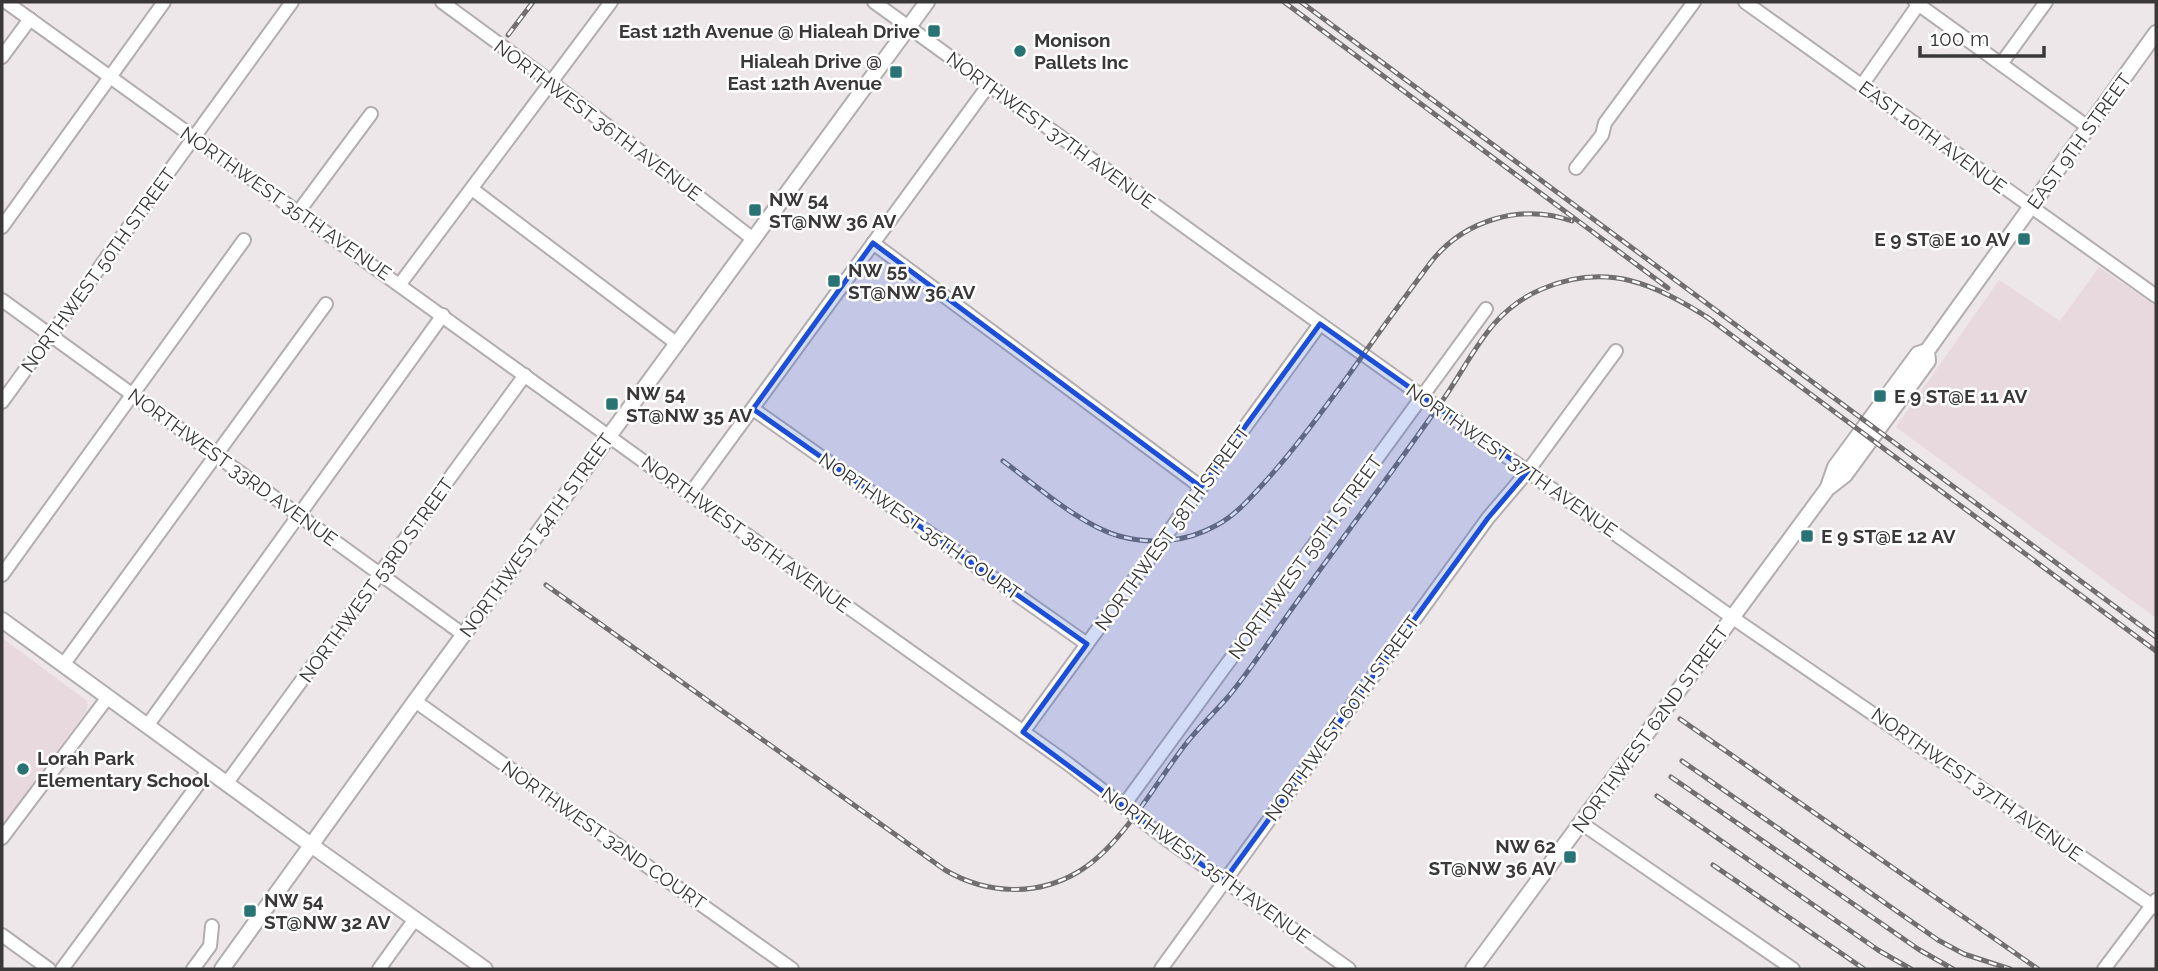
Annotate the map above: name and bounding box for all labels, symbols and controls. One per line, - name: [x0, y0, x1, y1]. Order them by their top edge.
- scale bar: [1920, 14, 2044, 58]
- place label: East 12th Avenue @ Hialeah Drive: [619, 20, 920, 42]
- marker: East 12th Avenue @ Hialeah Drive: [926, 23, 942, 39]
- text: 100 m: [1930, 26, 1989, 51]
- place label: Monison Pallets Inc: [1034, 29, 1129, 73]
- street label: NORTHWEST 36TH AVENUE: [490, 35, 706, 205]
- marker: Monison Pallets Inc: [1012, 43, 1028, 59]
- street label: NORTHWEST 37TH AVENUE: [943, 47, 1159, 213]
- place label: Hialeah Drive @ East 12th Avenue: [727, 50, 882, 94]
- marker: Hialeah Drive @ East 12th Avenue: [888, 64, 904, 80]
- street label: EAST 9TH STREET: [2022, 69, 2136, 213]
- street label: EAST 10TH AVENUE: [1855, 76, 2011, 198]
- street label: NORTHWEST 35TH AVENUE: [176, 122, 396, 284]
- street label: NORTHWEST 50TH STREET: [16, 163, 180, 376]
- place label: NW 54 ST@NW 36 AV: [769, 188, 897, 232]
- marker: NW 54 ST@NW 36 AV: [747, 202, 763, 218]
- place label: E 9 ST@E 10 AV: [1874, 228, 2010, 250]
- marker: E 9 ST@E 10 AV: [2016, 231, 2032, 247]
- place label: NW 55 ST@NW 36 AV: [848, 259, 976, 303]
- marker: NW 55 ST@NW 36 AV: [826, 273, 842, 289]
- street label: NORTHWEST 37TH AVENUE: [1402, 379, 1622, 541]
- place label: NW 54 ST@NW 35 AV: [626, 382, 753, 426]
- street label: NORTHWEST 33RD AVENUE: [124, 384, 342, 550]
- place label: E 9 ST@E 11 AV: [1894, 385, 2028, 407]
- marker: E 9 ST@E 11 AV: [1872, 388, 1888, 404]
- marker: NW 54 ST@NW 35 AV: [604, 396, 620, 412]
- street label: NORTHWEST 58TH STREET: [1090, 421, 1254, 635]
- street label: NORTHWEST 54TH STREET: [455, 429, 617, 641]
- street label: NORTHWEST 35TH COURT: [815, 448, 1025, 604]
- street label: NORTHWEST 35TH AVENUE: [638, 451, 854, 617]
- street label: NORTHWEST 59TH STREET: [1224, 451, 1387, 663]
- street label: NORTHWEST 53RD STREET: [294, 473, 458, 686]
- place label: E 9 ST@E 12 AV: [1821, 525, 1956, 547]
- marker: E 9 ST@E 12 AV: [1799, 528, 1815, 544]
- street label: NORTHWEST 60TH STREET: [1260, 611, 1424, 825]
- street label: NORTHWEST 62ND STREET: [1568, 621, 1733, 837]
- street label: NORTHWEST 37TH AVENUE: [1867, 703, 2087, 865]
- place label: Lorah Park Elementary School: [37, 747, 210, 791]
- street label: NORTHWEST 32ND COURT: [498, 756, 711, 914]
- marker: Lorah Park Elementary School: [15, 761, 31, 777]
- street label: NORTHWEST 35TH AVENUE: [1098, 782, 1314, 948]
- place label: NW 62 ST@NW 36 AV: [1429, 835, 1556, 879]
- marker: NW 62 ST@NW 36 AV: [1562, 849, 1578, 865]
- place label: NW 54 ST@NW 32 AV: [264, 889, 391, 933]
- marker: NW 54 ST@NW 32 AV: [242, 903, 258, 919]

